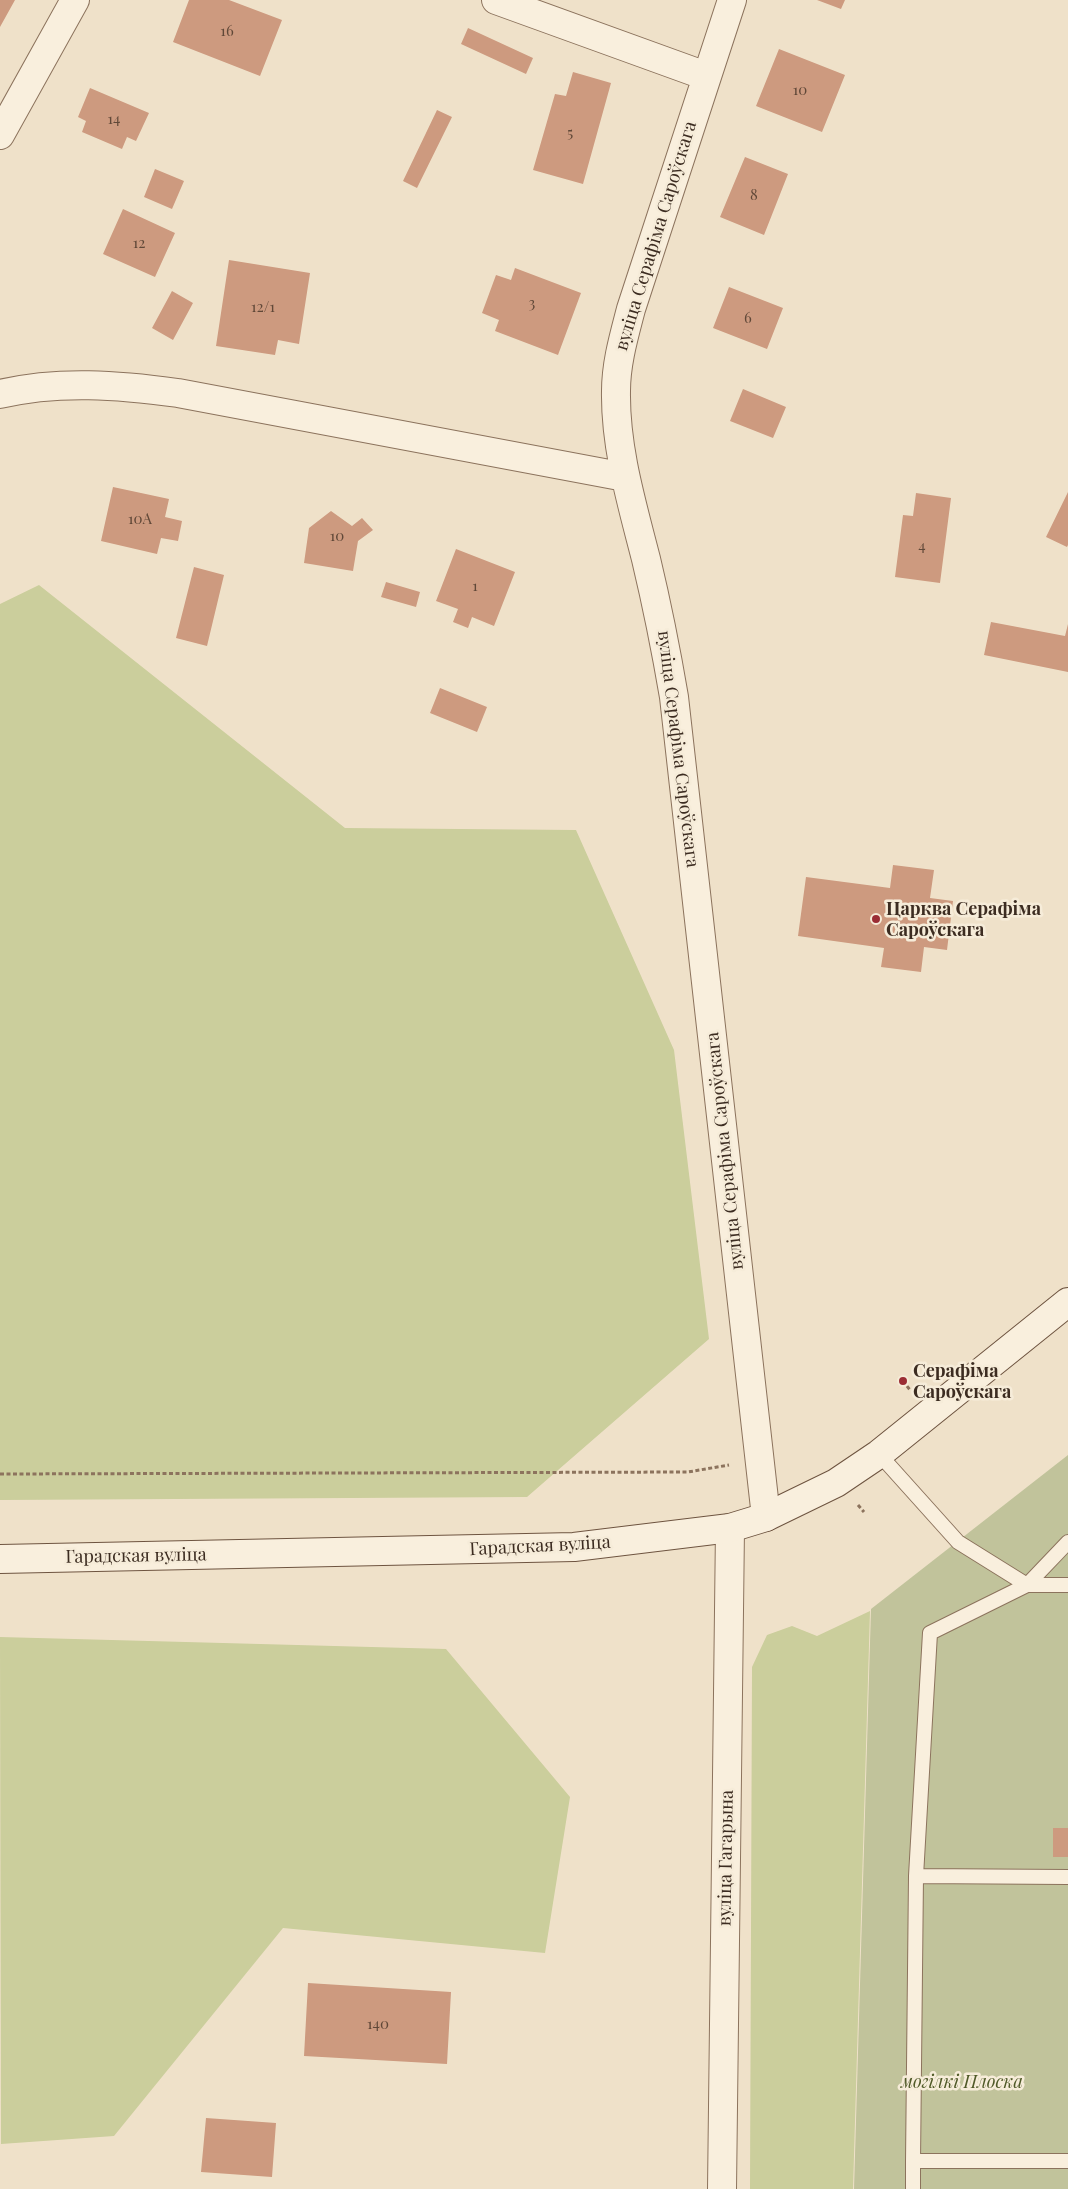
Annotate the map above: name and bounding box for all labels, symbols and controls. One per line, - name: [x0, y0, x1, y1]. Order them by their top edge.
- house number: 16: [220, 22, 234, 40]
- house number: 10: [793, 81, 807, 99]
- house number: 14: [108, 110, 120, 128]
- street label: вуліца Серафіма Сароўскага: [611, 119, 701, 353]
- house number: 5: [567, 124, 573, 142]
- house number: 8: [750, 186, 758, 204]
- house number: 12: [133, 234, 145, 252]
- house number: 3: [529, 294, 535, 312]
- house number: 12/1: [251, 298, 275, 316]
- house number: 6: [744, 309, 752, 327]
- house number: 10А: [128, 510, 152, 528]
- house number: 10: [330, 527, 344, 545]
- house number: 4: [918, 537, 926, 555]
- house number: 1: [472, 577, 478, 595]
- street label: вуліца Серафіма Сароўскага: [653, 629, 703, 869]
- place label: Царква Серафіма Сароўскага: [886, 898, 1041, 941]
- marker: Царква Серафіма Сароўскага: [870, 913, 882, 925]
- street label: вуліца Серафіма Сароўскага: [702, 1031, 748, 1271]
- place label: Серафіма Сароўскага: [913, 1360, 1011, 1402]
- marker: Серафіма Сароўскага: [897, 1375, 909, 1387]
- street label: Гарадская вуліца: [469, 1532, 611, 1560]
- street label: Гарадская вуліца: [65, 1544, 207, 1568]
- street label: вуліца Гагарына: [714, 1790, 738, 1926]
- house number: 140: [367, 2015, 389, 2033]
- park label: могілкі Плоска: [901, 2071, 1023, 2093]

